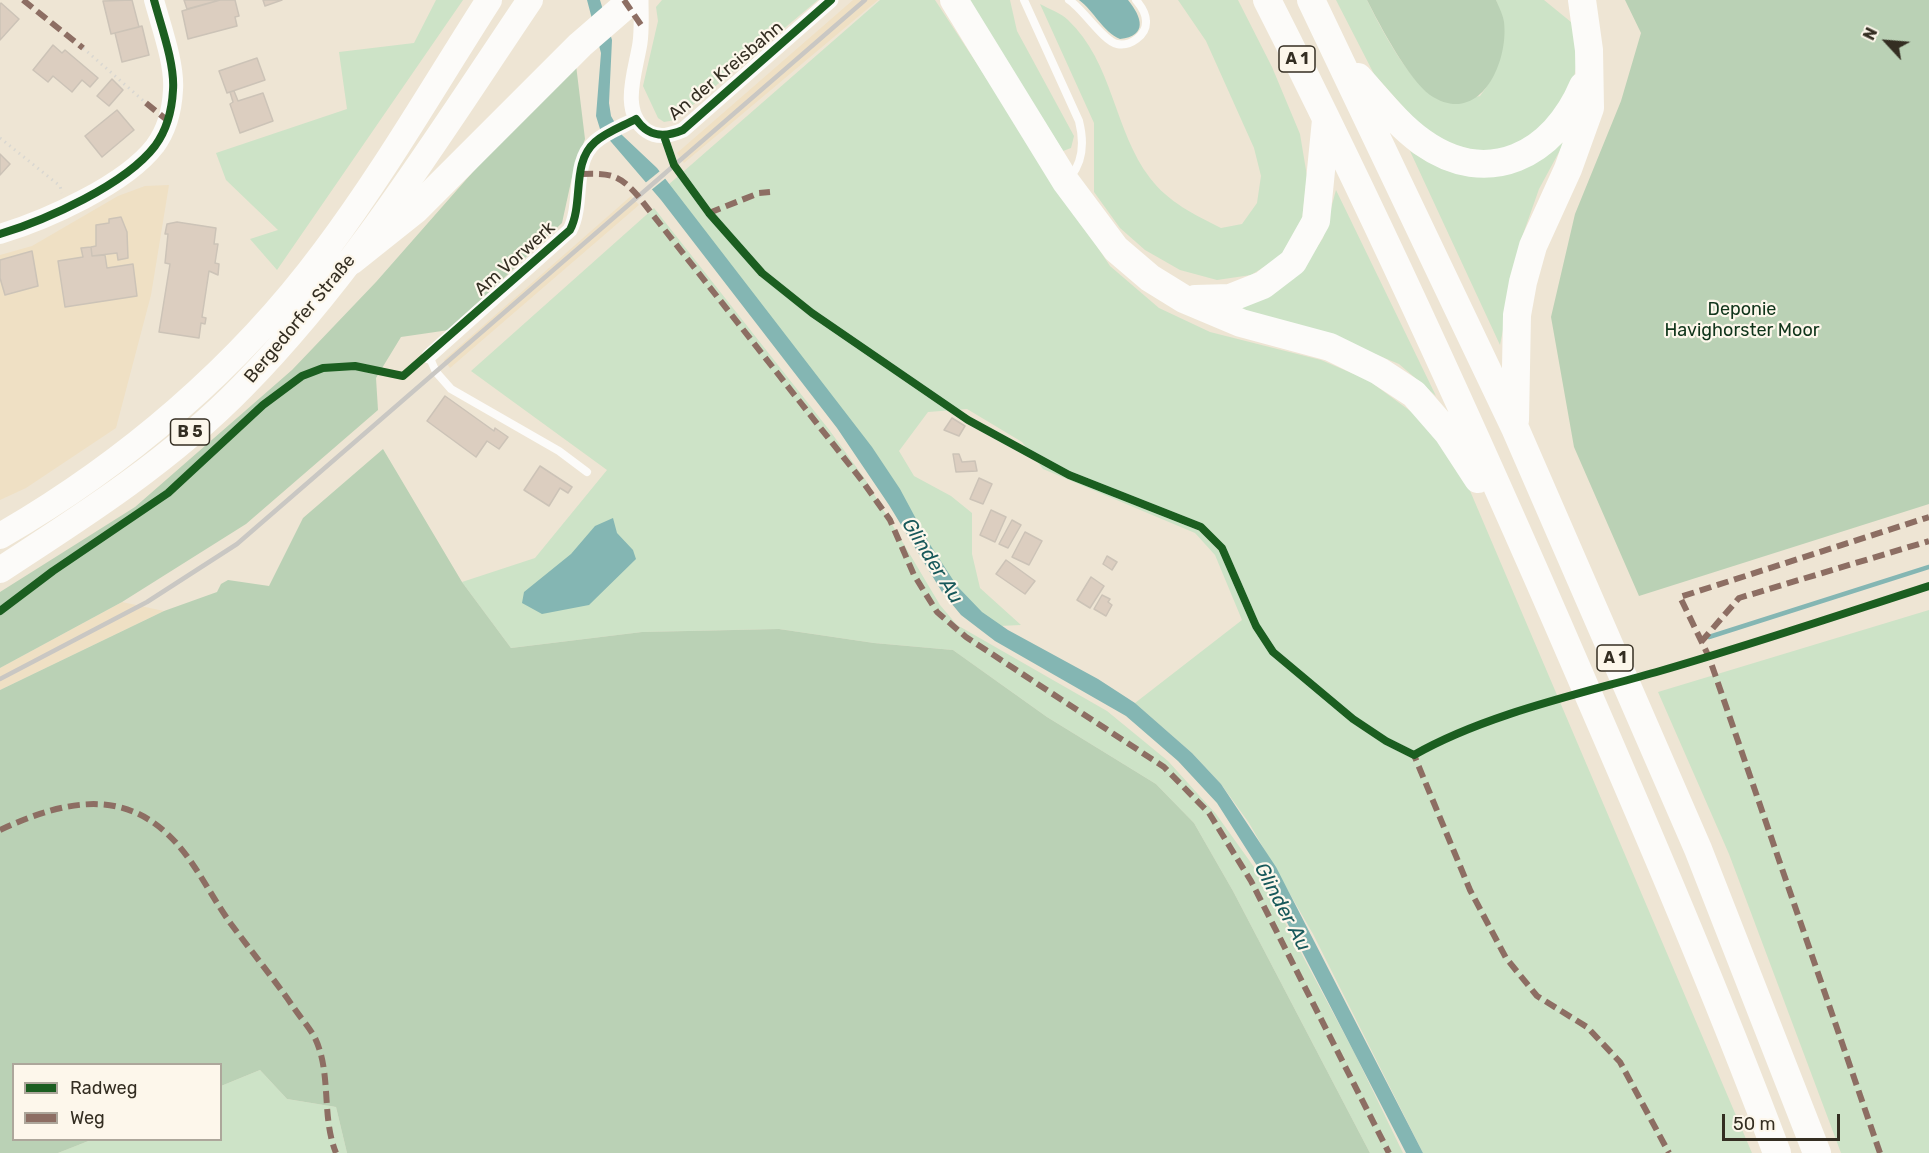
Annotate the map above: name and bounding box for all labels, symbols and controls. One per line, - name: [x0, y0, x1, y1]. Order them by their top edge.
- north arrow: [1857, 12, 1917, 72]
- street label: An der Kreisbahn: [664, 17, 788, 125]
- text: N: [1859, 25, 1881, 43]
- road number: A 1: [1279, 46, 1315, 72]
- street label: Am Vorwerk: [470, 217, 560, 301]
- street label: Bergedorfer Straße: [240, 250, 360, 388]
- park label: Deponie Havighorster Moor: [1664, 299, 1820, 342]
- road number: B 5: [170, 419, 210, 445]
- water label: Glinder Au: [896, 514, 968, 608]
- road number: A 1: [1597, 645, 1633, 671]
- water label: Glinder Au: [1249, 859, 1315, 955]
- legend: [12, 1063, 222, 1141]
- text: Radweg: [70, 1077, 137, 1099]
- scale bar: [1725, 1102, 1844, 1140]
- text: Weg: [70, 1107, 105, 1129]
- text: 50 m: [1733, 1113, 1776, 1135]

